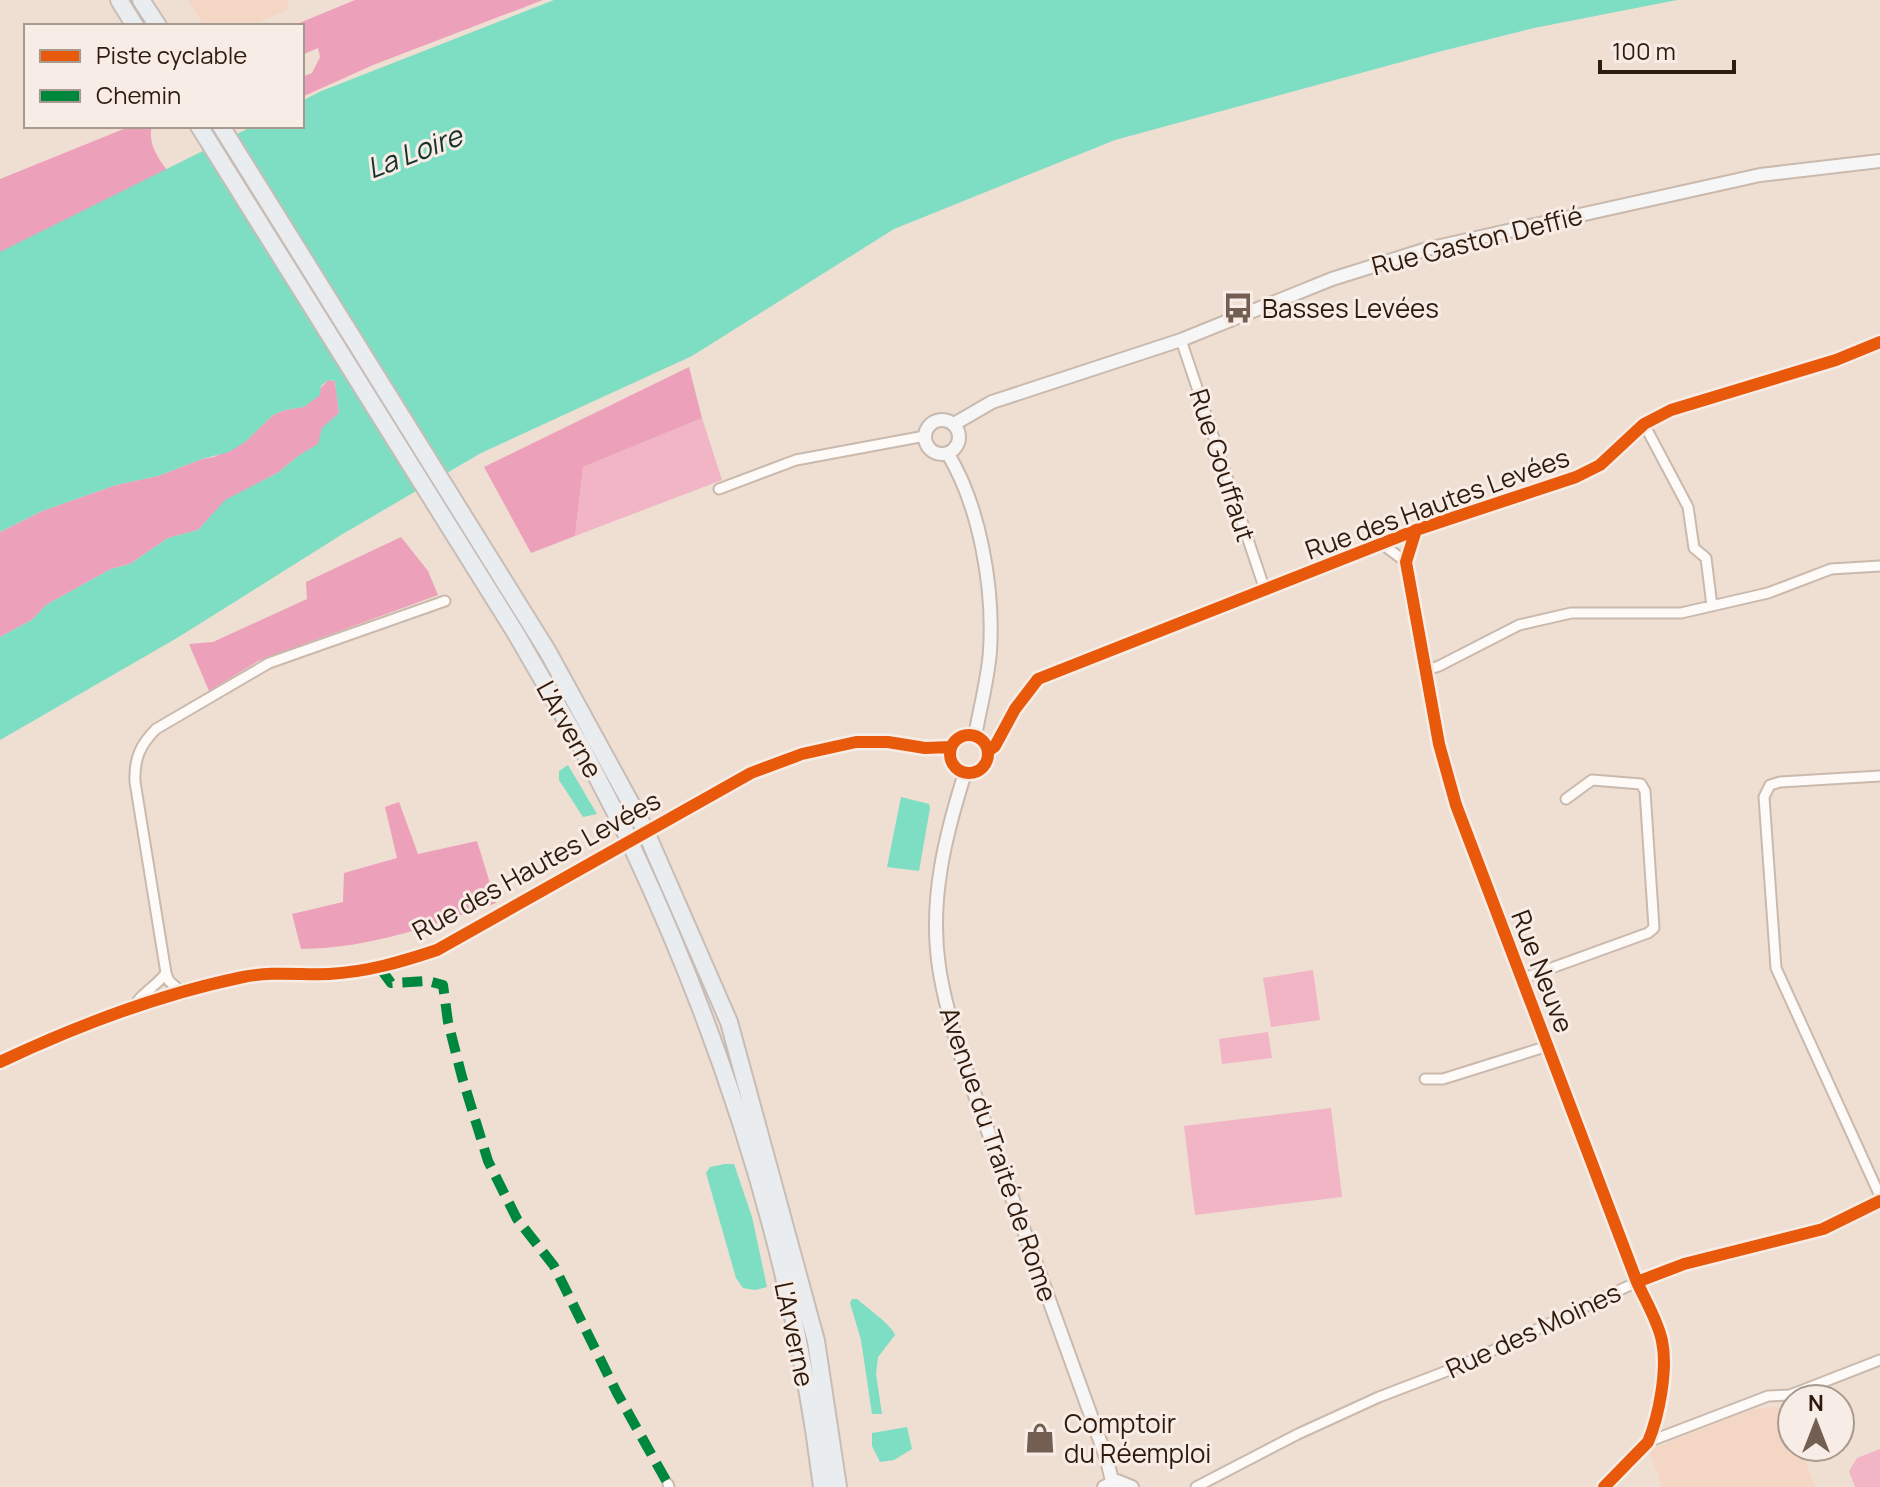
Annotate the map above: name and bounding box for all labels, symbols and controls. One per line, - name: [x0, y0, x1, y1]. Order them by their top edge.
- legend: [24, 24, 304, 128]
- scale bar: [1600, 24, 1734, 74]
- text: 100 m: [1612, 34, 1676, 67]
- text: Piste cyclable: [96, 38, 247, 71]
- text: Chemin: [96, 78, 181, 111]
- water label: La Loire: [361, 115, 469, 186]
- street label: Rue Gaston Deffié: [1368, 196, 1586, 284]
- place label: Basses Levées: [1262, 290, 1439, 326]
- bus stop icon: Basses Levées: [1221, 291, 1255, 325]
- street label: Rue Gouffaut: [1181, 384, 1265, 546]
- street label: Rue des Hautes Levées: [1300, 438, 1574, 568]
- street label: L'Arverne: [529, 674, 611, 784]
- street label: Rue des Hautes Levées: [405, 782, 667, 948]
- street label: Rue Neuve: [1503, 905, 1583, 1037]
- street label: Avenue du Traité de Rome: [932, 1002, 1066, 1306]
- street label: Rue des Moines: [1440, 1274, 1626, 1386]
- street label: L'Arverne: [766, 1278, 824, 1390]
- north arrow: [1776, 1383, 1856, 1463]
- text: N: [1808, 1388, 1824, 1418]
- place label: Comptoir du Réemploi: [1064, 1405, 1211, 1471]
- shop icon: Comptoir du Réemploi: [1023, 1421, 1057, 1455]

